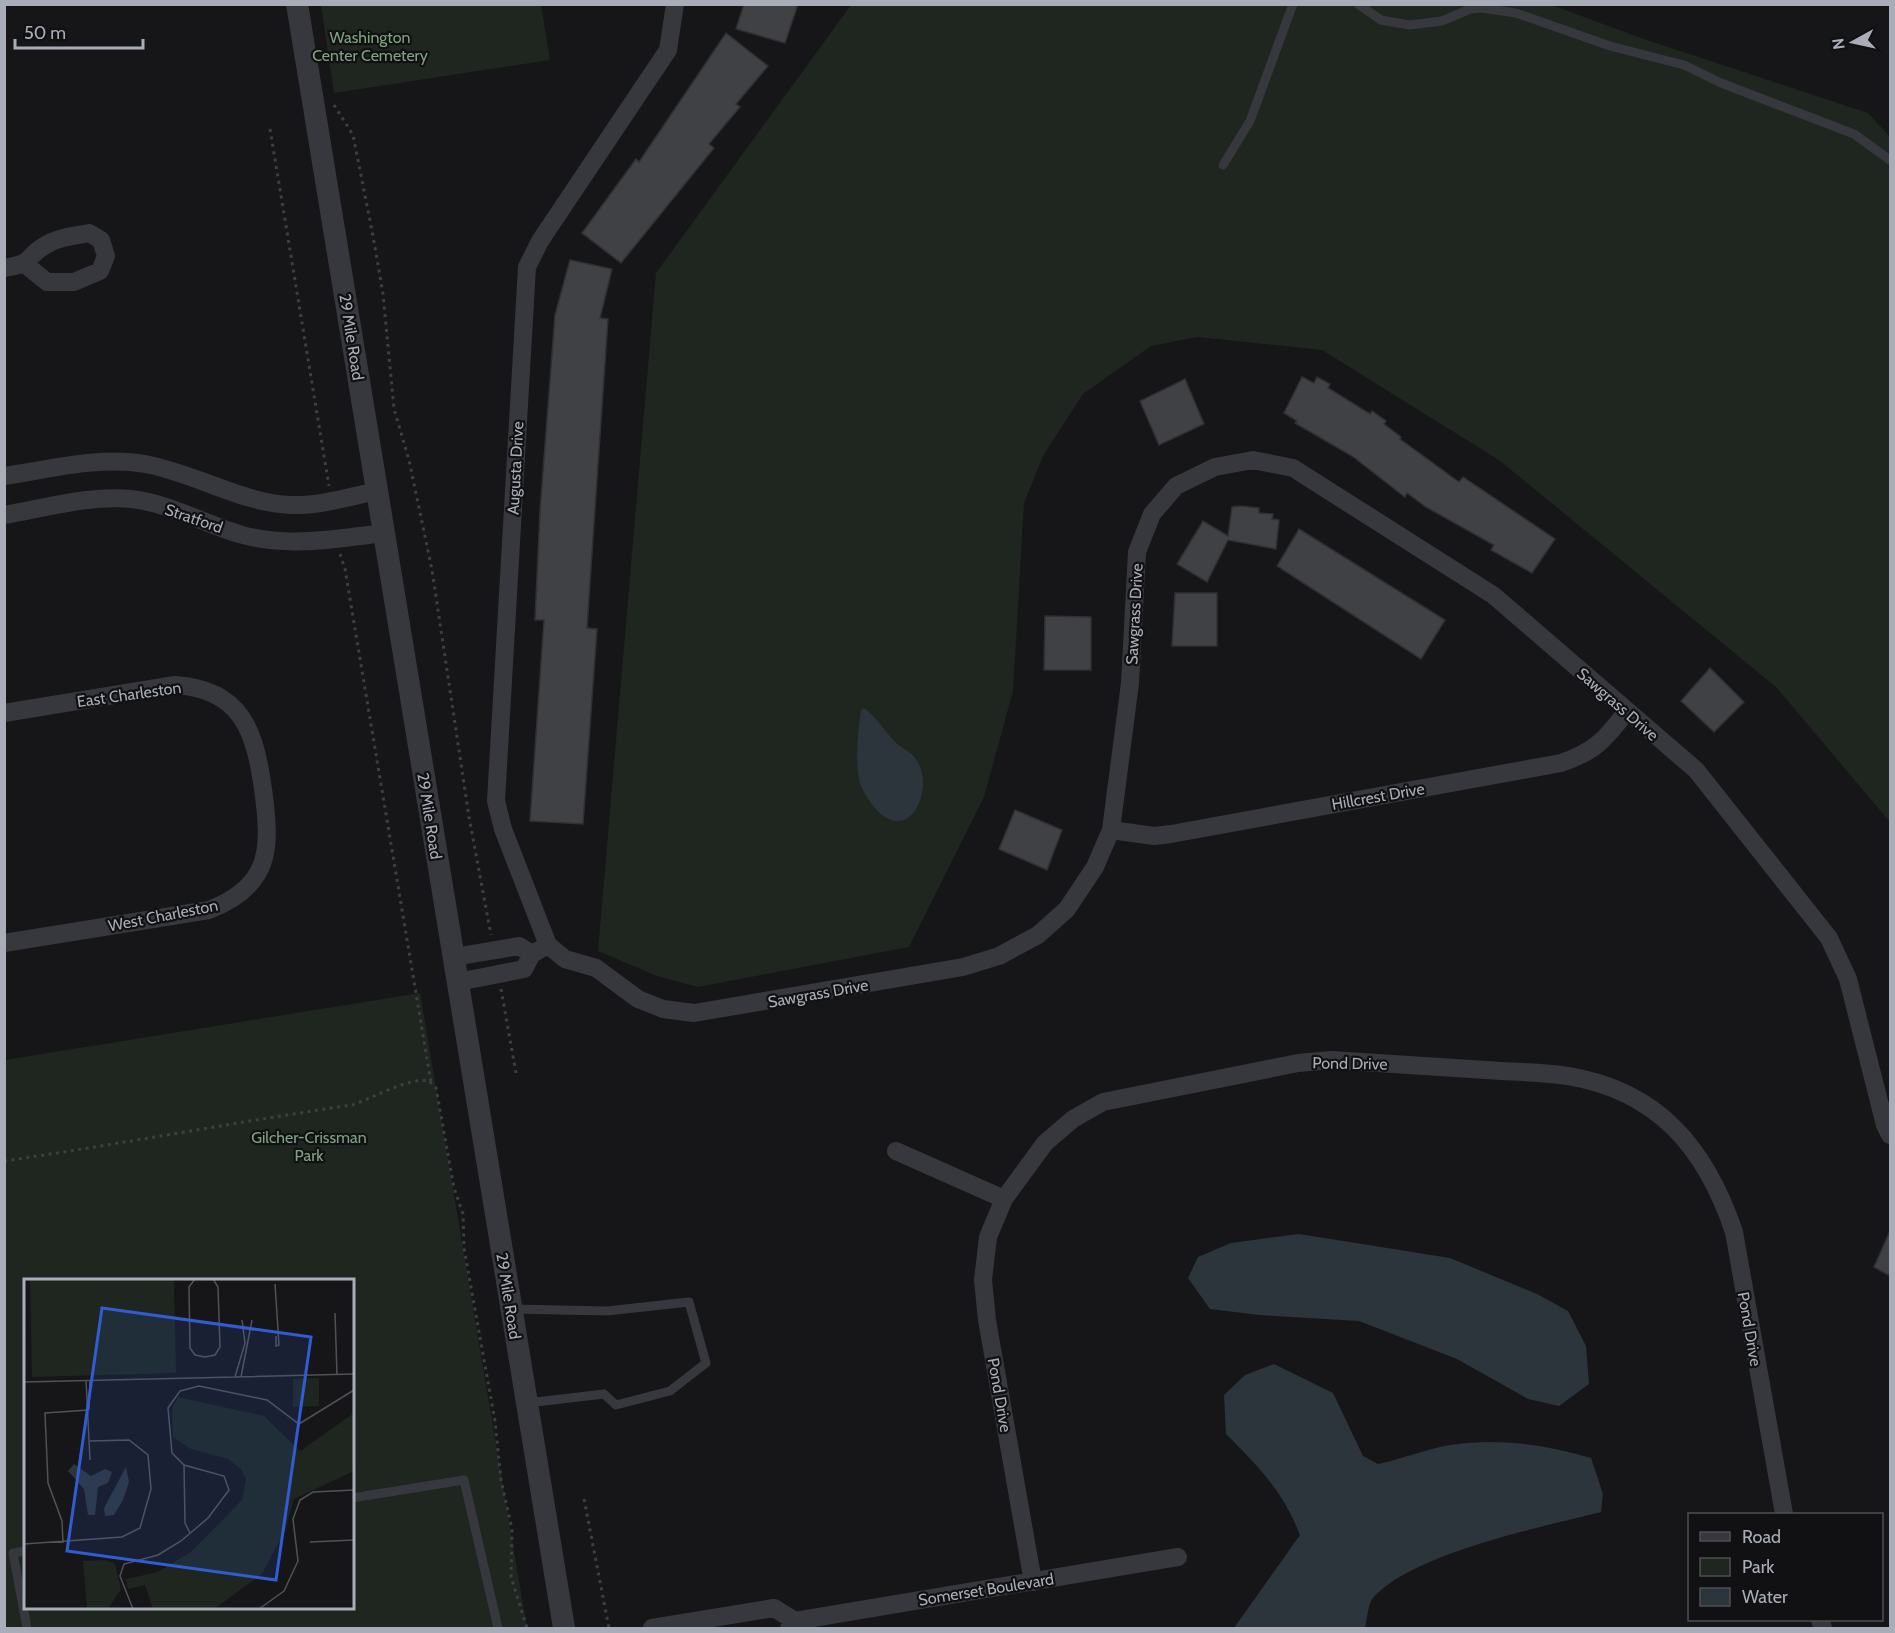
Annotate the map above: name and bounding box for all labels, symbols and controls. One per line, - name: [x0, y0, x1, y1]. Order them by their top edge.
- scale bar: [15, 12, 142, 50]
- north arrow: [1823, 12, 1883, 72]
- text: 50 m: [24, 22, 66, 44]
- park label: Washington Center Cemetery: [312, 28, 428, 65]
- text: N: [1828, 37, 1849, 51]
- street label: 29 Mile Road: [335, 292, 368, 382]
- street label: Augusta Drive: [504, 421, 527, 515]
- street label: Stratford: [162, 500, 225, 537]
- street label: Sawgrass Drive: [1122, 563, 1147, 665]
- street label: Sawgrass Drive: [1573, 664, 1662, 745]
- street label: East Charleston: [76, 678, 182, 711]
- street label: 29 Mile Road: [413, 771, 446, 861]
- street label: Hillcrest Drive: [1330, 779, 1426, 814]
- street label: West Charleston: [107, 896, 220, 935]
- street label: Sawgrass Drive: [766, 975, 870, 1012]
- street label: Pond Drive: [1312, 1053, 1388, 1074]
- park label: Gilcher-Crissman Park: [251, 1128, 367, 1165]
- street label: 29 Mile Road: [492, 1251, 525, 1341]
- inset map: [24, 1279, 354, 1609]
- street label: Pond Drive: [1734, 1290, 1765, 1368]
- street label: Pond Drive: [984, 1356, 1015, 1434]
- legend: [1688, 1513, 1883, 1621]
- text: Road: [1742, 1526, 1781, 1548]
- text: Park: [1742, 1556, 1775, 1578]
- street label: Somerset Boulevard: [917, 1569, 1055, 1610]
- text: Water: [1742, 1586, 1788, 1608]

